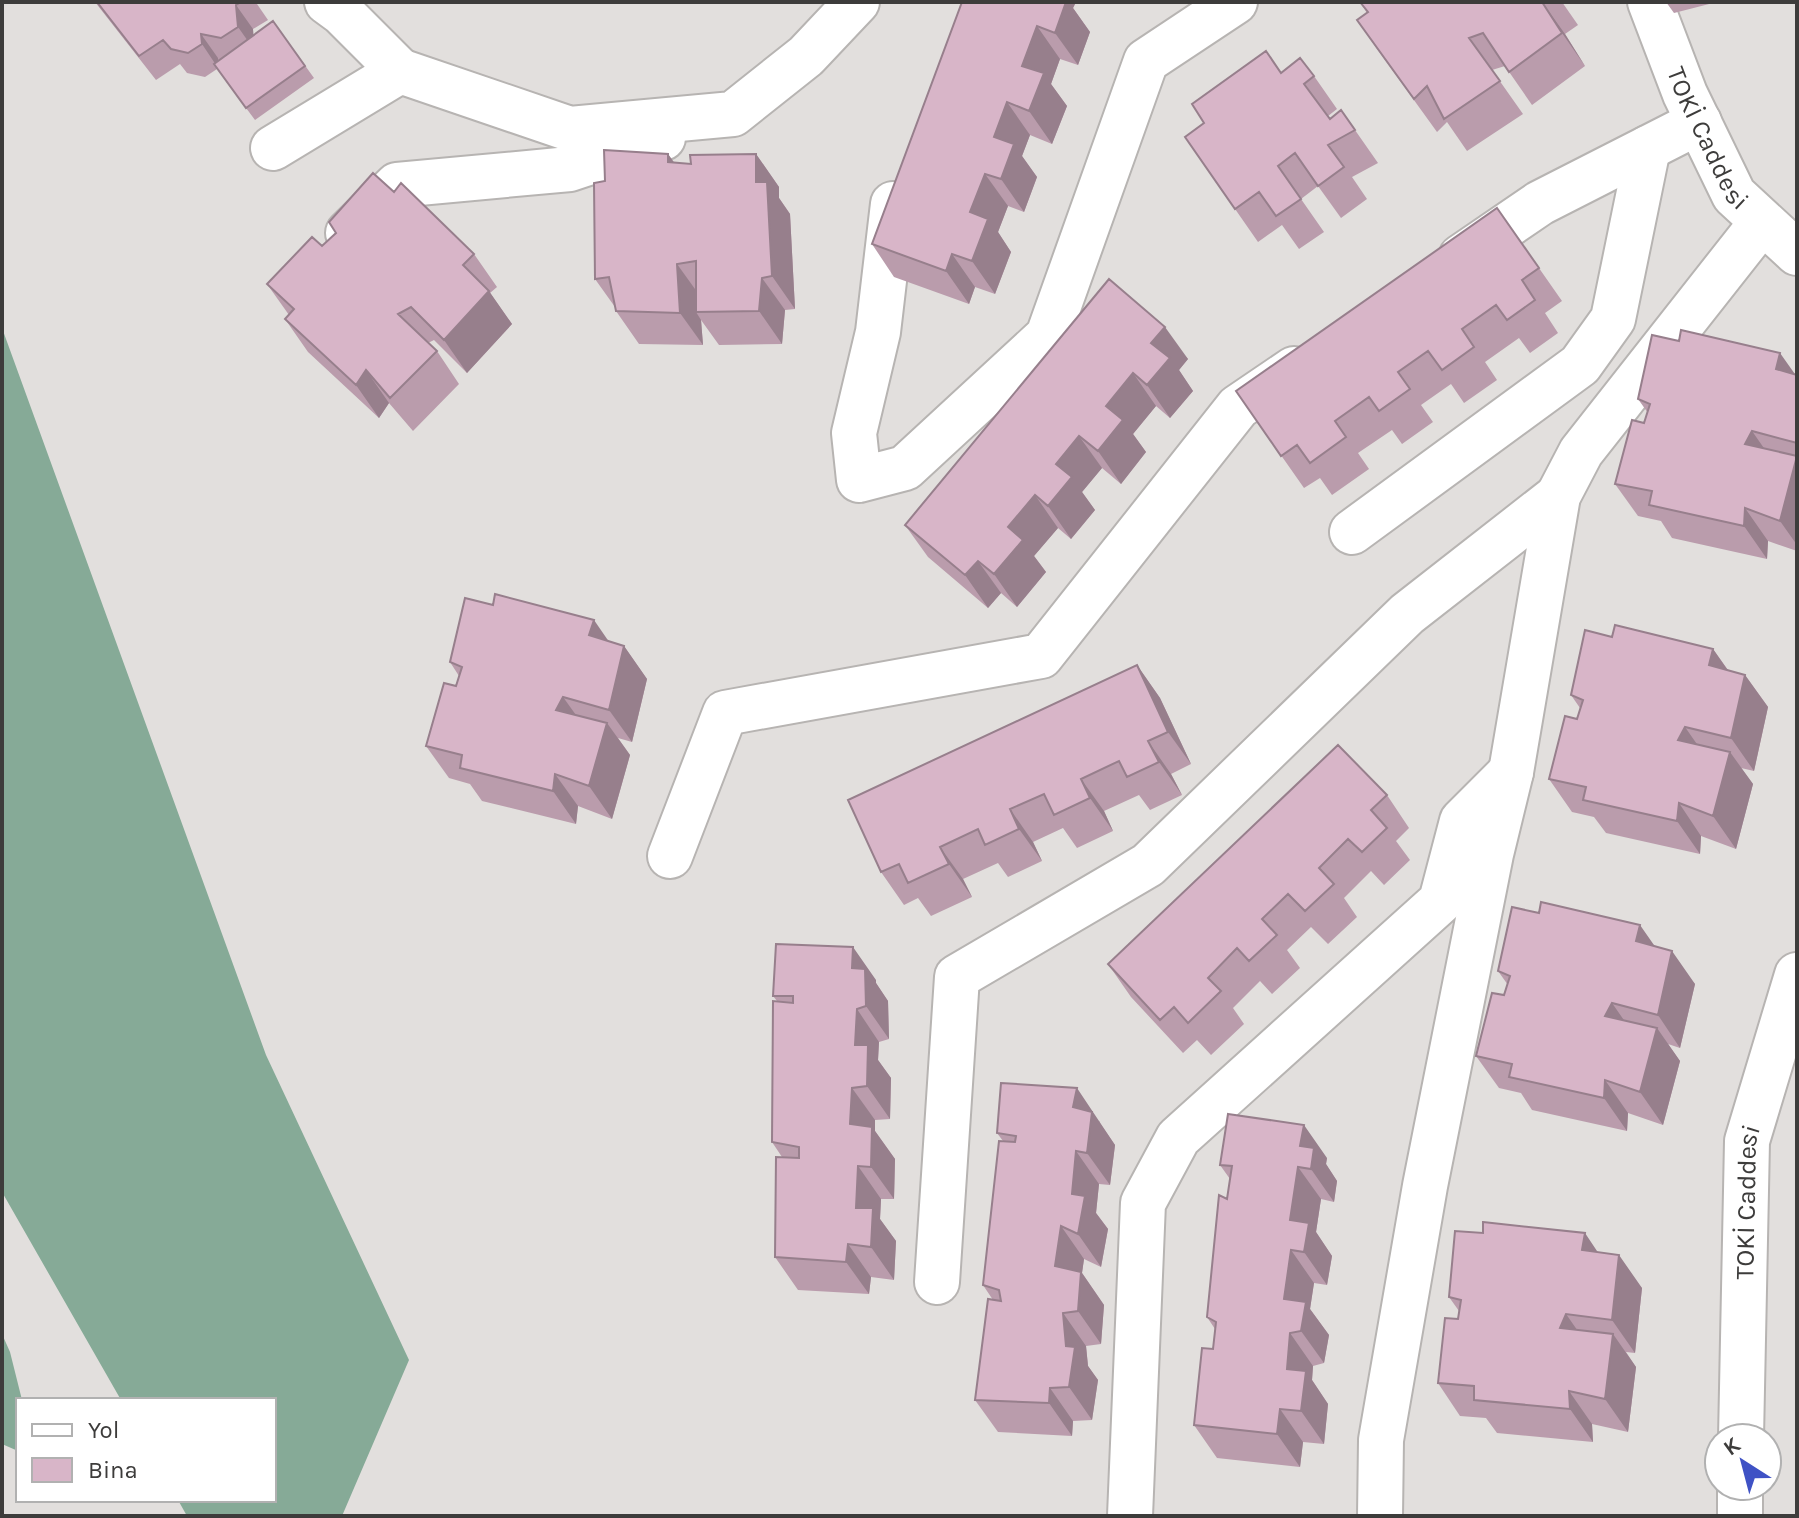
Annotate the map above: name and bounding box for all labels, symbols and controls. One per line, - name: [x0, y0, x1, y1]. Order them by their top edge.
- street label: TOKİ Caddesi: [1660, 63, 1755, 217]
- street label: TOKİ Caddesi: [1729, 1121, 1767, 1280]
- legend: [16, 1398, 276, 1502]
- text: Yol: [88, 1416, 119, 1444]
- north arrow: [1703, 1422, 1783, 1502]
- text: K: [1718, 1432, 1746, 1461]
- text: Bina: [88, 1456, 138, 1484]

